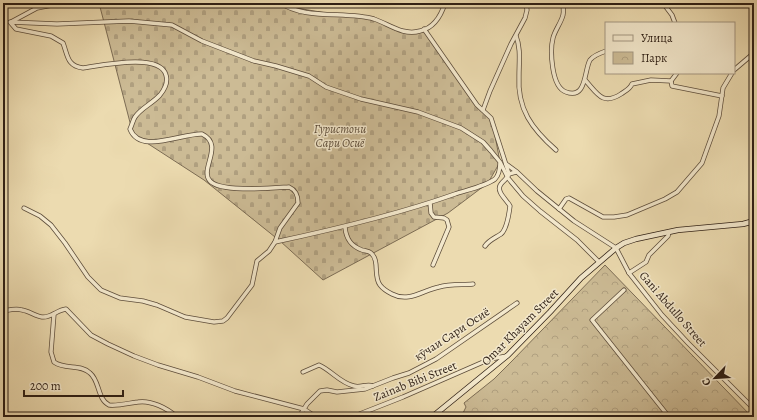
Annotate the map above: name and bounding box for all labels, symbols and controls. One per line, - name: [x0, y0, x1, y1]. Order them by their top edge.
- legend: [605, 22, 735, 74]
- text: Улица: [641, 30, 673, 46]
- text: Парк: [641, 50, 667, 66]
- park label: Гуристони Сари Осиё: [314, 121, 366, 151]
- street label: Gani Abdullo Street: [636, 268, 710, 350]
- street label: Omar Khayam Street: [478, 285, 562, 369]
- street label: кӯчаи Сари Осиё: [411, 304, 493, 364]
- street label: Zainab Bibi Street: [371, 357, 459, 405]
- north arrow: [695, 358, 735, 398]
- scale bar: [24, 372, 123, 398]
- text: С: [698, 376, 715, 388]
- text: 200 m: [30, 378, 61, 394]

